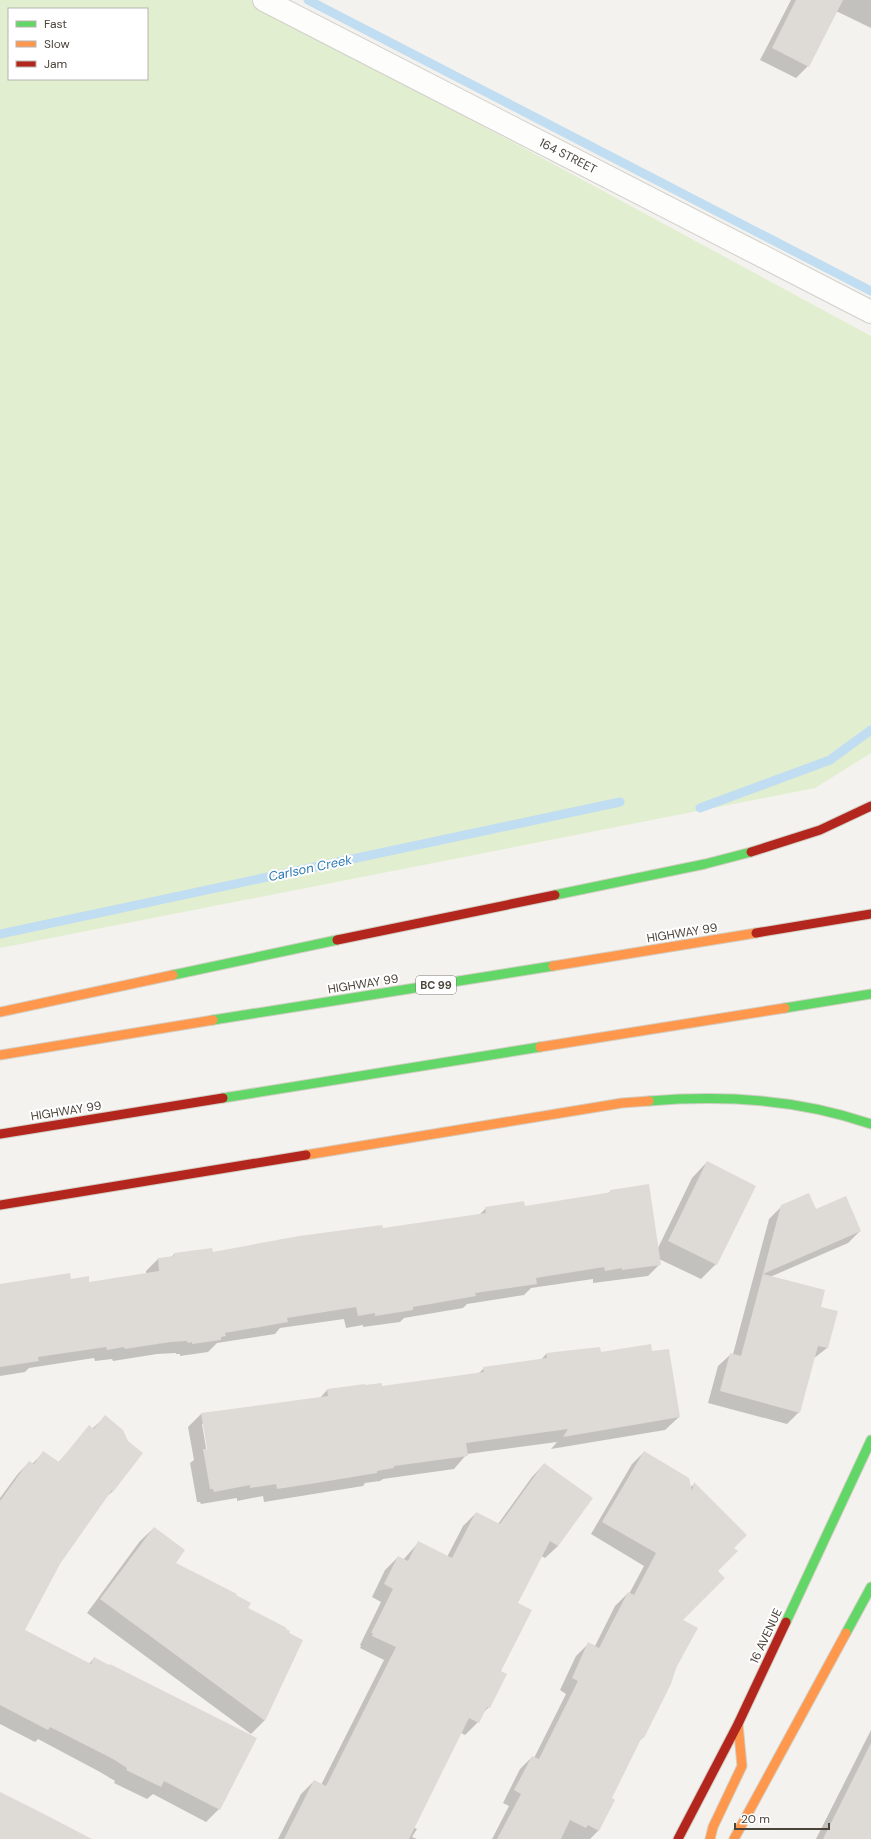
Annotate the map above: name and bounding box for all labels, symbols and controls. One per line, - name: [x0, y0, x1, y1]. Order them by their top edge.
- legend: [8, 8, 148, 80]
- text: Fast: [44, 16, 67, 32]
- text: Slow: [44, 36, 70, 52]
- text: Jam: [44, 56, 67, 72]
- street label: 164 STREET: [536, 135, 600, 177]
- water label: Carlson Creek: [267, 851, 354, 885]
- street label: HIGHWAY 99: [646, 920, 718, 946]
- street label: HIGHWAY 99: [327, 971, 399, 997]
- road number: BC 99: [416, 976, 456, 994]
- street label: HIGHWAY 99: [30, 1098, 102, 1124]
- street label: 16 AVENUE: [746, 1606, 786, 1666]
- scale bar: [735, 1805, 829, 1831]
- text: 20 m: [741, 1811, 770, 1827]

